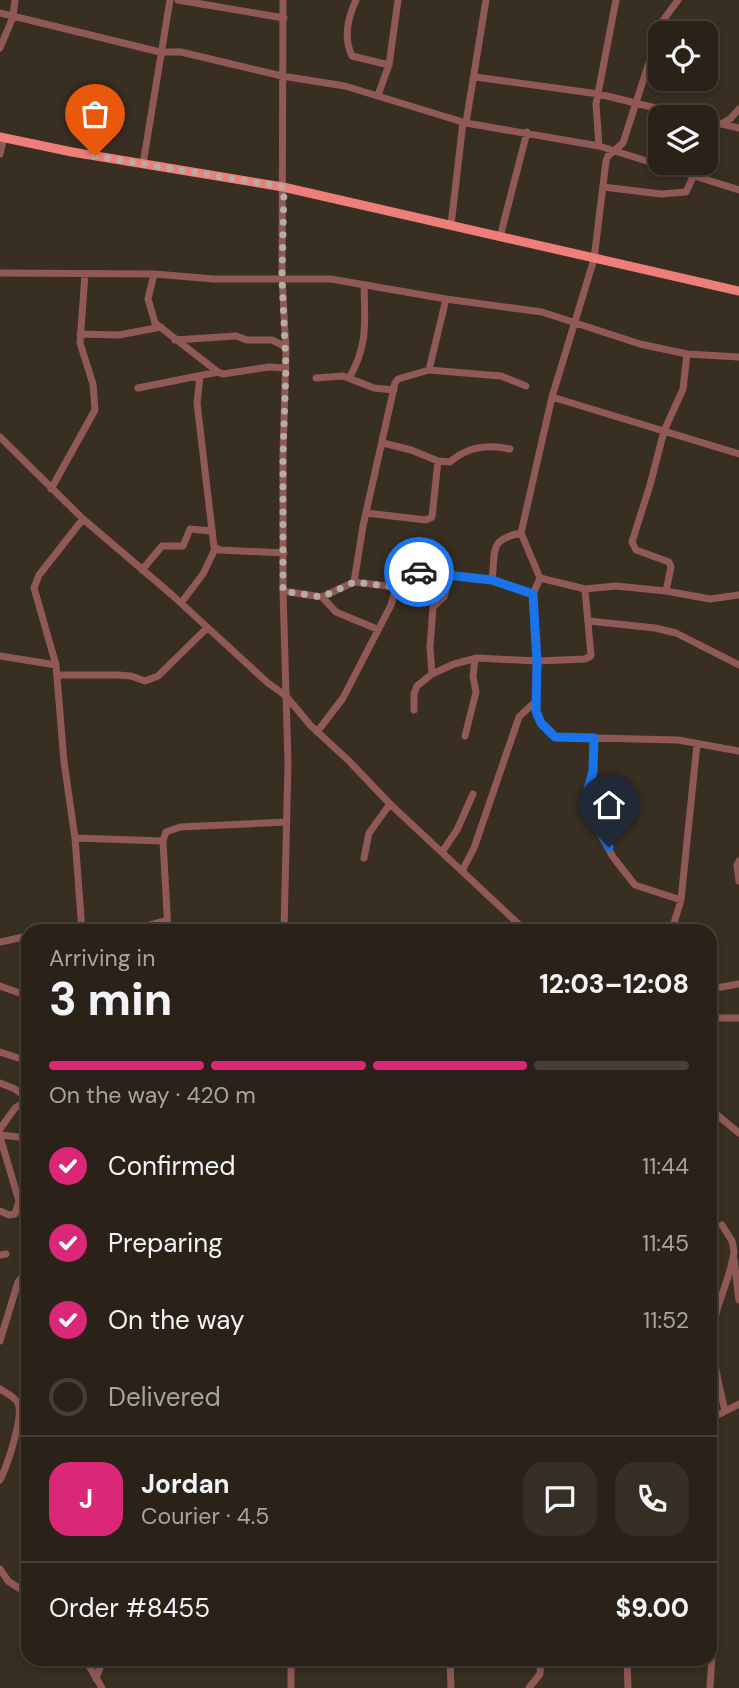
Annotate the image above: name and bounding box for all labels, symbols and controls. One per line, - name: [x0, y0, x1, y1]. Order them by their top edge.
- map controls: [648, 21, 718, 175]
- button: locate: [648, 21, 718, 91]
- pin: [65, 84, 125, 156]
- icon: bag: [76, 95, 114, 133]
- button: layers: [648, 105, 718, 175]
- courier: [384, 537, 454, 607]
- icon: car: [400, 553, 438, 591]
- pin: [579, 775, 639, 847]
- icon: home: [590, 786, 628, 824]
- text: Arriving in: [49, 943, 155, 973]
- text: 12:03–12:08: [539, 967, 689, 1001]
- text: 3 min: [49, 969, 172, 1029]
- text: On the way · 420 m: [49, 1080, 256, 1110]
- icon: check: [49, 1147, 87, 1185]
- text: Confirmed: [108, 1149, 235, 1183]
- text: 11:44: [642, 1151, 689, 1181]
- icon: check: [49, 1224, 87, 1262]
- text: Preparing: [108, 1226, 223, 1260]
- text: 11:45: [642, 1228, 689, 1258]
- icon: check: [49, 1301, 87, 1339]
- text: On the way: [108, 1303, 244, 1337]
- text: 11:52: [643, 1305, 689, 1335]
- text: Delivered: [108, 1380, 221, 1414]
- button: chat: [523, 1462, 597, 1536]
- button: phone: [615, 1462, 689, 1536]
- text: Jordan: [141, 1467, 230, 1501]
- text: J: [79, 1482, 93, 1516]
- text: Courier · 4.5: [141, 1501, 269, 1531]
- text: Order #8455: [49, 1591, 210, 1625]
- text: $9.00: [615, 1591, 689, 1625]

